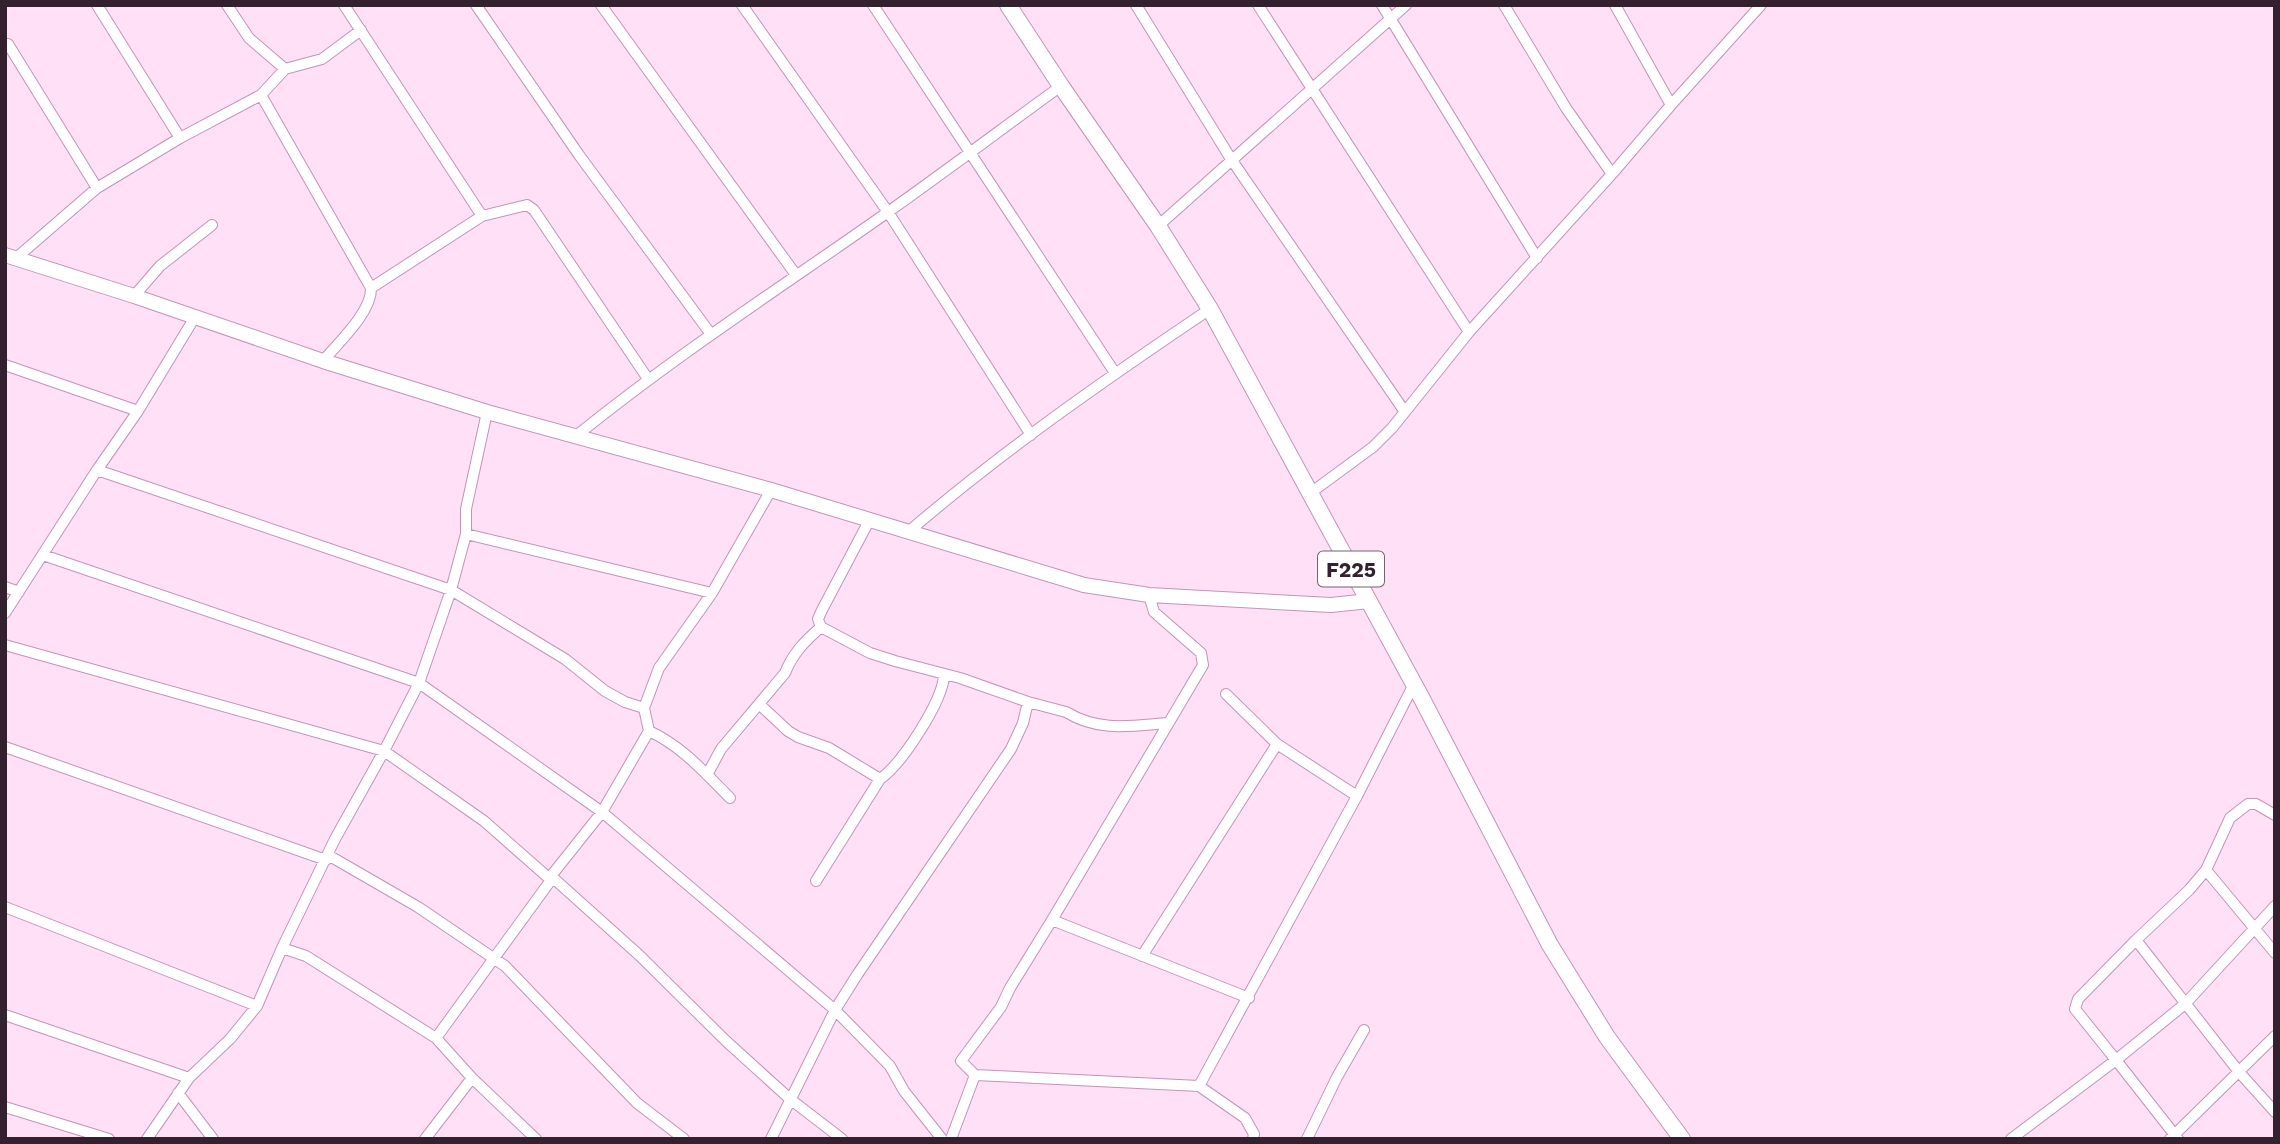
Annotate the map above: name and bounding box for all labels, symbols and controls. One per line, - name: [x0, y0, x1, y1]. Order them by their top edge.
- road number: F225: [1318, 552, 1384, 586]

